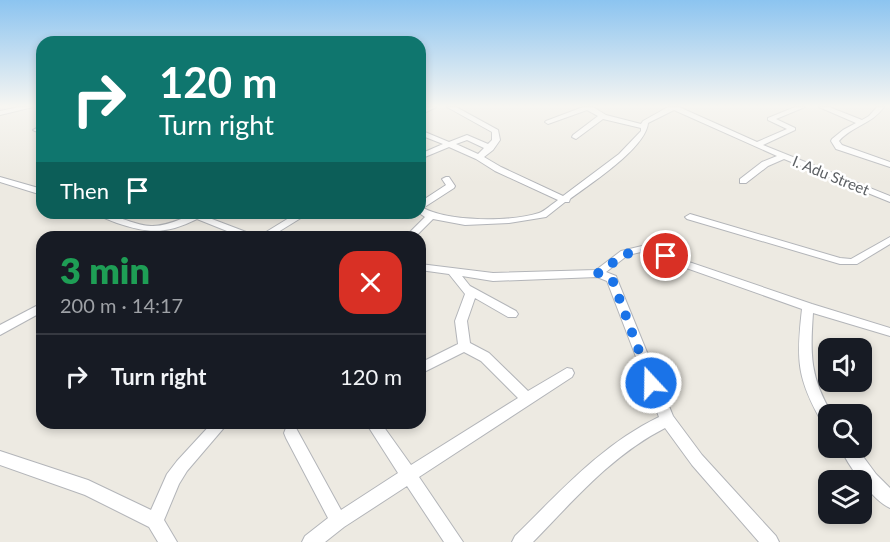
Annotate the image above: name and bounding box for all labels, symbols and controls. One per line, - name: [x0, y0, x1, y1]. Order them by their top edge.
- text: 120 m: [159, 57, 277, 107]
- icon: right: [60, 60, 138, 138]
- text: Turn right: [159, 108, 274, 141]
- street label: I. Adu Street: [790, 151, 873, 199]
- icon: arrive: [121, 174, 154, 207]
- text: Then: [60, 177, 109, 204]
- pin: [640, 230, 691, 281]
- icon: arrive: [649, 239, 682, 272]
- text: 3 min: [60, 248, 150, 292]
- button: close: [339, 251, 402, 314]
- text: 200 m · 14:17: [60, 293, 183, 317]
- map controls: [818, 338, 872, 524]
- button: sound: [818, 338, 872, 392]
- position arrow: [619, 351, 683, 415]
- icon: right: [60, 360, 93, 393]
- text: Turn right: [111, 363, 206, 390]
- text: 120 m: [340, 363, 402, 390]
- button: search: [818, 404, 872, 458]
- button: layers: [818, 470, 872, 524]

